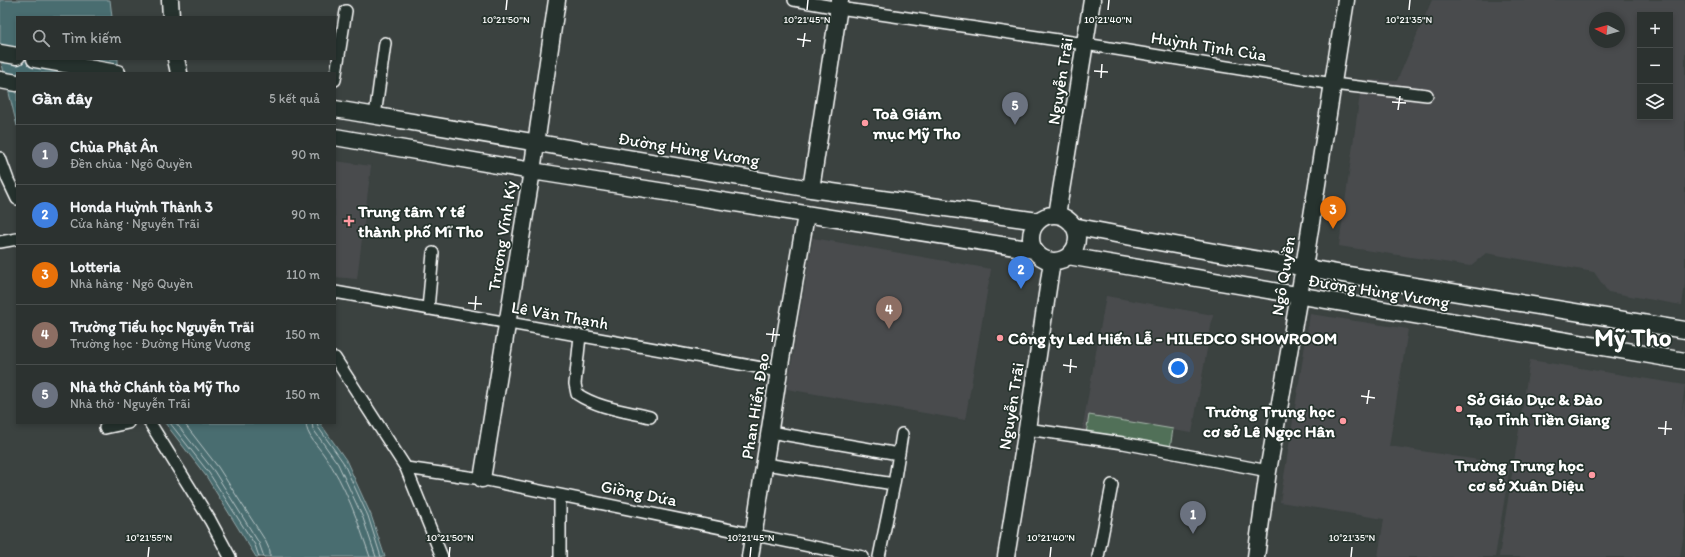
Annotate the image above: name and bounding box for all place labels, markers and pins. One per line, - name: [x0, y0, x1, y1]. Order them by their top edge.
- pin: 5: [1002, 92, 1028, 125]
- place label: Toà Giám mục Mỹ Tho: [872, 103, 961, 144]
- marker: Toà Giám mục Mỹ Tho: [860, 118, 870, 128]
- pin: 3: [1320, 196, 1346, 229]
- place label: Trung tâm Y tế thành phố Mĩ Tho: [357, 201, 484, 242]
- marker: Trung tâm Y tế thành phố Mĩ Tho: [343, 215, 355, 227]
- pin: 2: [1008, 256, 1034, 289]
- pin: 4: [876, 296, 902, 329]
- place label: Công ty Led Hiến Lễ - HILEDCO SHOWROOM: [1008, 328, 1337, 349]
- marker: Công ty Led Hiến Lễ - HILEDCO SHOWROOM: [995, 333, 1005, 343]
- place label: Sở Giáo Dục & Đào Tạo Tỉnh Tiền Giang: [1466, 389, 1610, 430]
- place label: Trường Trung học cơ sở Lê Ngọc Hân: [1203, 401, 1335, 442]
- marker: Sở Giáo Dục & Đào Tạo Tỉnh Tiền Giang: [1454, 404, 1464, 414]
- marker: Trường Trung học cơ sở Lê Ngọc Hân: [1338, 416, 1348, 426]
- place label: Trường Trung học cơ sở Xuân Diệu: [1454, 455, 1585, 495]
- marker: Trường Trung học cơ sở Xuân Diệu: [1587, 470, 1597, 480]
- pin: 1: [1180, 501, 1206, 534]

